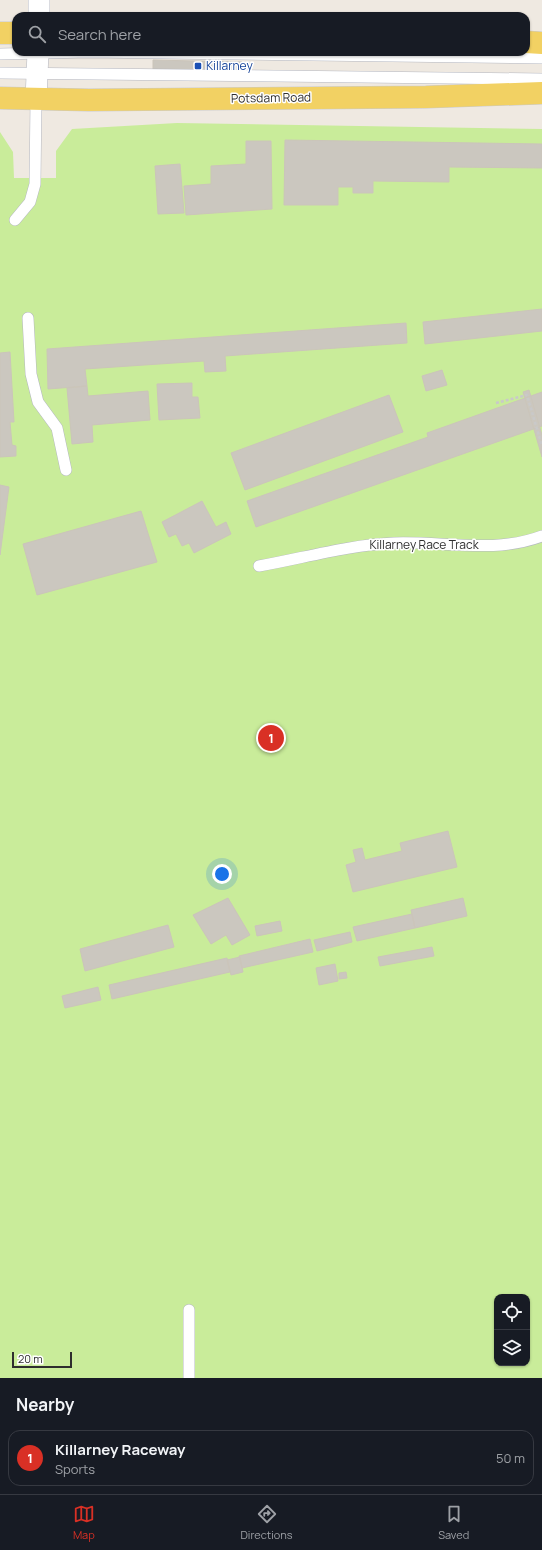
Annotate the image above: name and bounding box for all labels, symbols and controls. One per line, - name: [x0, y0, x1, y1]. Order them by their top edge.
- search box: [12, 12, 530, 56]
- icon: search: [26, 23, 48, 45]
- text: Search here: [58, 24, 141, 45]
- place label: Killarney: [206, 57, 254, 74]
- marker: Killarney: [193, 61, 203, 71]
- street label: Potsdam Road: [231, 88, 311, 107]
- street label: Killarney Race Track: [369, 536, 480, 553]
- pin: 1: [258, 723, 284, 753]
- your location: [212, 864, 232, 884]
- map controls: [494, 1294, 530, 1366]
- button: locate: [494, 1294, 530, 1330]
- button: layers: [494, 1330, 530, 1366]
- scale bar: [12, 1350, 72, 1369]
- text: 20 m: [18, 1351, 43, 1366]
- text: Nearby: [16, 1393, 74, 1416]
- text: Killarney Raceway: [55, 1439, 185, 1460]
- text: 1: [27, 1449, 33, 1467]
- text: 50 m: [496, 1449, 525, 1467]
- text: Sports: [55, 1460, 95, 1478]
- tab: Map: [73, 1503, 95, 1542]
- tab: Directions: [240, 1503, 293, 1542]
- tab: Saved: [438, 1503, 469, 1542]

